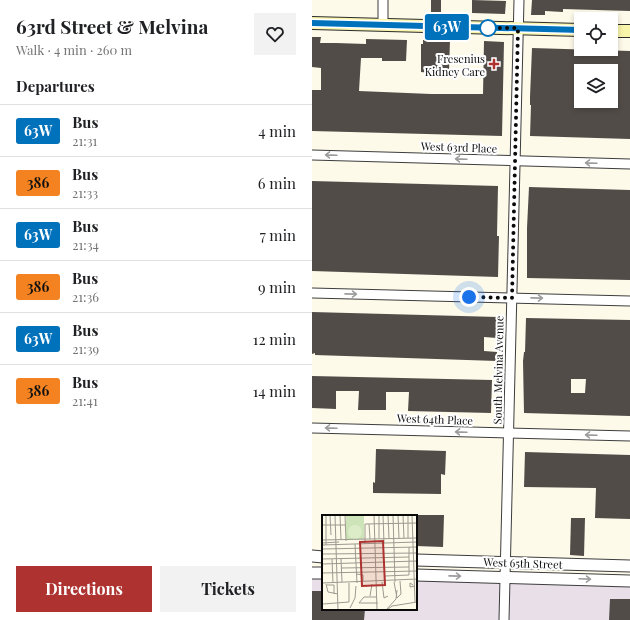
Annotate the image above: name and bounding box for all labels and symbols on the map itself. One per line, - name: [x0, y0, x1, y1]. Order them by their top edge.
- line badge: 63W: [424, 14, 470, 40]
- unlabelled marker: [479, 19, 497, 37]
- place label: Fresenius Kidney Care: [425, 51, 485, 79]
- marker: Fresenius Kidney Care: [488, 58, 500, 70]
- street label: West 63rd Place: [420, 138, 498, 156]
- one-way arrow: [325, 152, 338, 159]
- one-way arrow: [455, 155, 468, 163]
- one-way arrow: [585, 159, 598, 166]
- your location: [459, 287, 479, 307]
- one-way arrow: [344, 290, 357, 298]
- one-way arrow: [530, 295, 543, 302]
- street label: South Melvina Avenue: [490, 315, 506, 424]
- street label: West 64th Place: [396, 410, 474, 428]
- one-way arrow: [325, 424, 338, 432]
- one-way arrow: [455, 428, 468, 436]
- one-way arrow: [585, 431, 598, 439]
- inset map: [322, 515, 417, 610]
- street label: West 65th Street: [482, 554, 563, 572]
- one-way arrow: [448, 572, 461, 580]
- one-way arrow: [578, 576, 591, 583]

